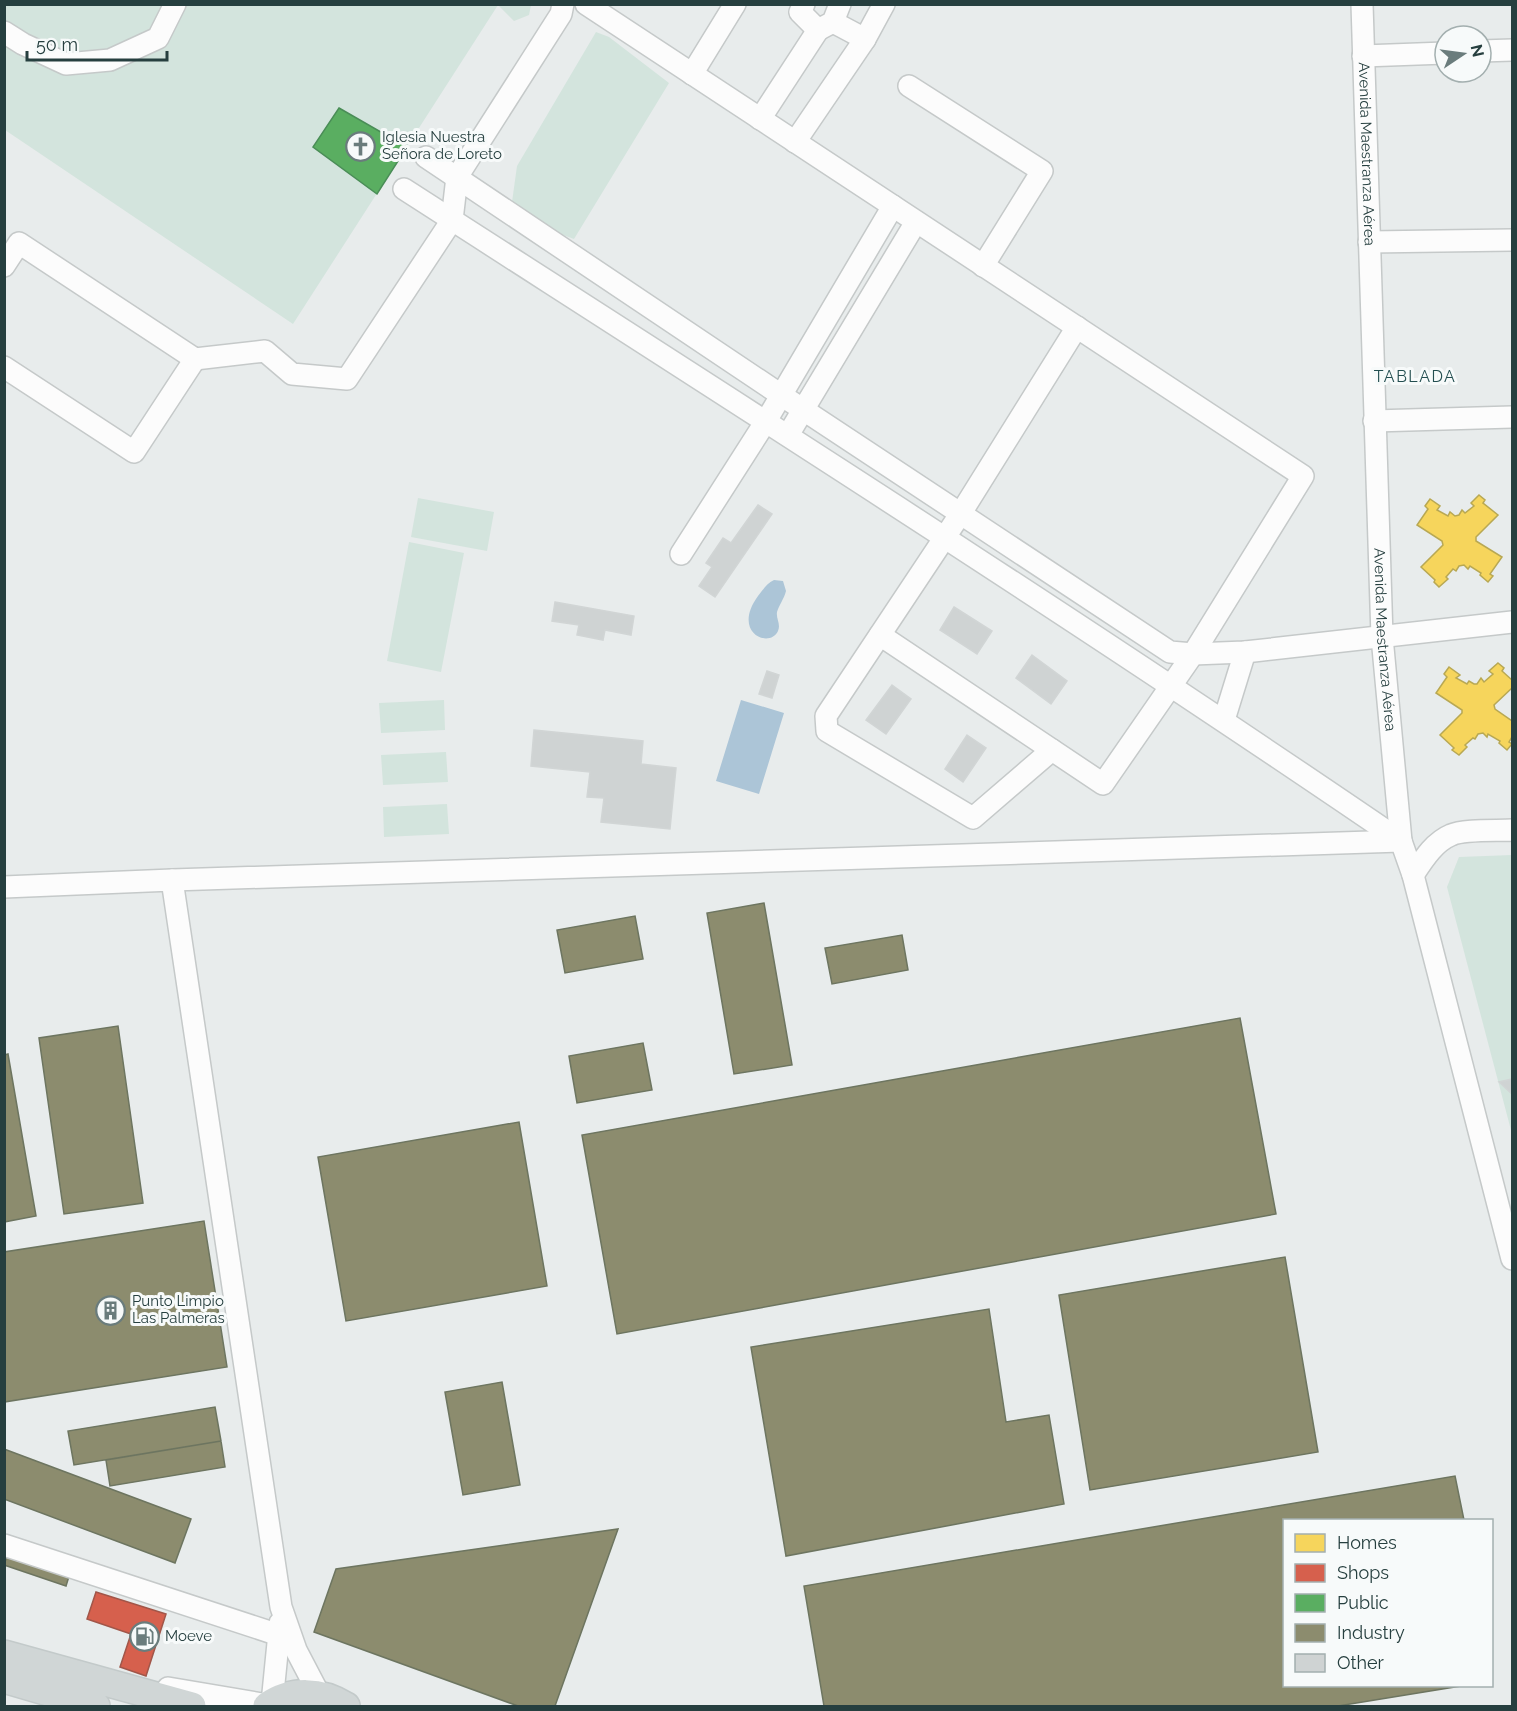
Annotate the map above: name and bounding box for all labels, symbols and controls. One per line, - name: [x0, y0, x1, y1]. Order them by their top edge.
- scale bar: [27, 24, 166, 62]
- north arrow: [1433, 24, 1493, 84]
- text: 50 m: [36, 34, 78, 55]
- text: N: [1466, 43, 1488, 59]
- street label: Avenida Maestranza Aérea: [1355, 62, 1379, 246]
- place label: Iglesia Nuestra Señora de Loreto: [382, 128, 502, 163]
- church icon: Iglesia Nuestra Señora de Loreto: [345, 130, 377, 162]
- district label: TABLADA: [1374, 367, 1456, 386]
- street label: Avenida Maestranza Aérea: [1370, 548, 1400, 732]
- place label: Punto Limpio Las Palmeras: [132, 1292, 225, 1327]
- building icon: Punto Limpio Las Palmeras: [95, 1294, 127, 1326]
- legend: [1283, 1519, 1493, 1687]
- text: Homes: [1337, 1532, 1397, 1553]
- text: Shops: [1337, 1562, 1389, 1583]
- text: Public: [1337, 1592, 1389, 1613]
- fuel station icon: Moeve: [128, 1620, 160, 1652]
- text: Industry: [1337, 1622, 1405, 1643]
- place label: Moeve: [165, 1627, 212, 1645]
- text: Other: [1337, 1652, 1385, 1673]

